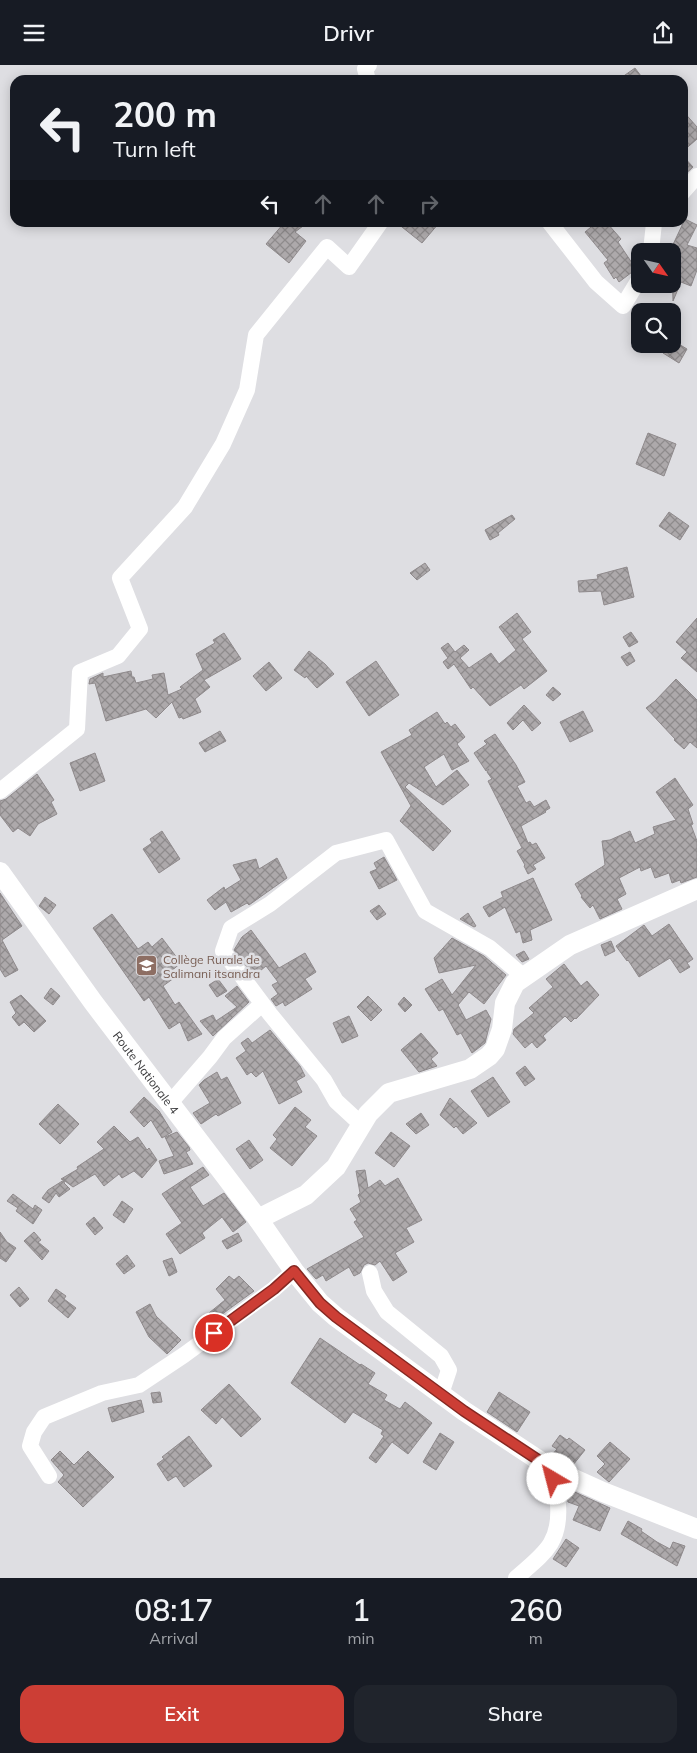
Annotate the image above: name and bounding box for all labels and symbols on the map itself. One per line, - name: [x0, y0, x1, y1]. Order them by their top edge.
- north arrow: [631, 243, 681, 293]
- place label: Collège Rurale de Salimani itsandra: [163, 952, 260, 981]
- school or university icon: Collège Rurale de Salimani itsandra: [135, 954, 159, 978]
- street label: Route Nationale 4: [110, 1028, 183, 1116]
- pin: [193, 1312, 235, 1354]
- position arrow: [526, 1452, 578, 1504]

